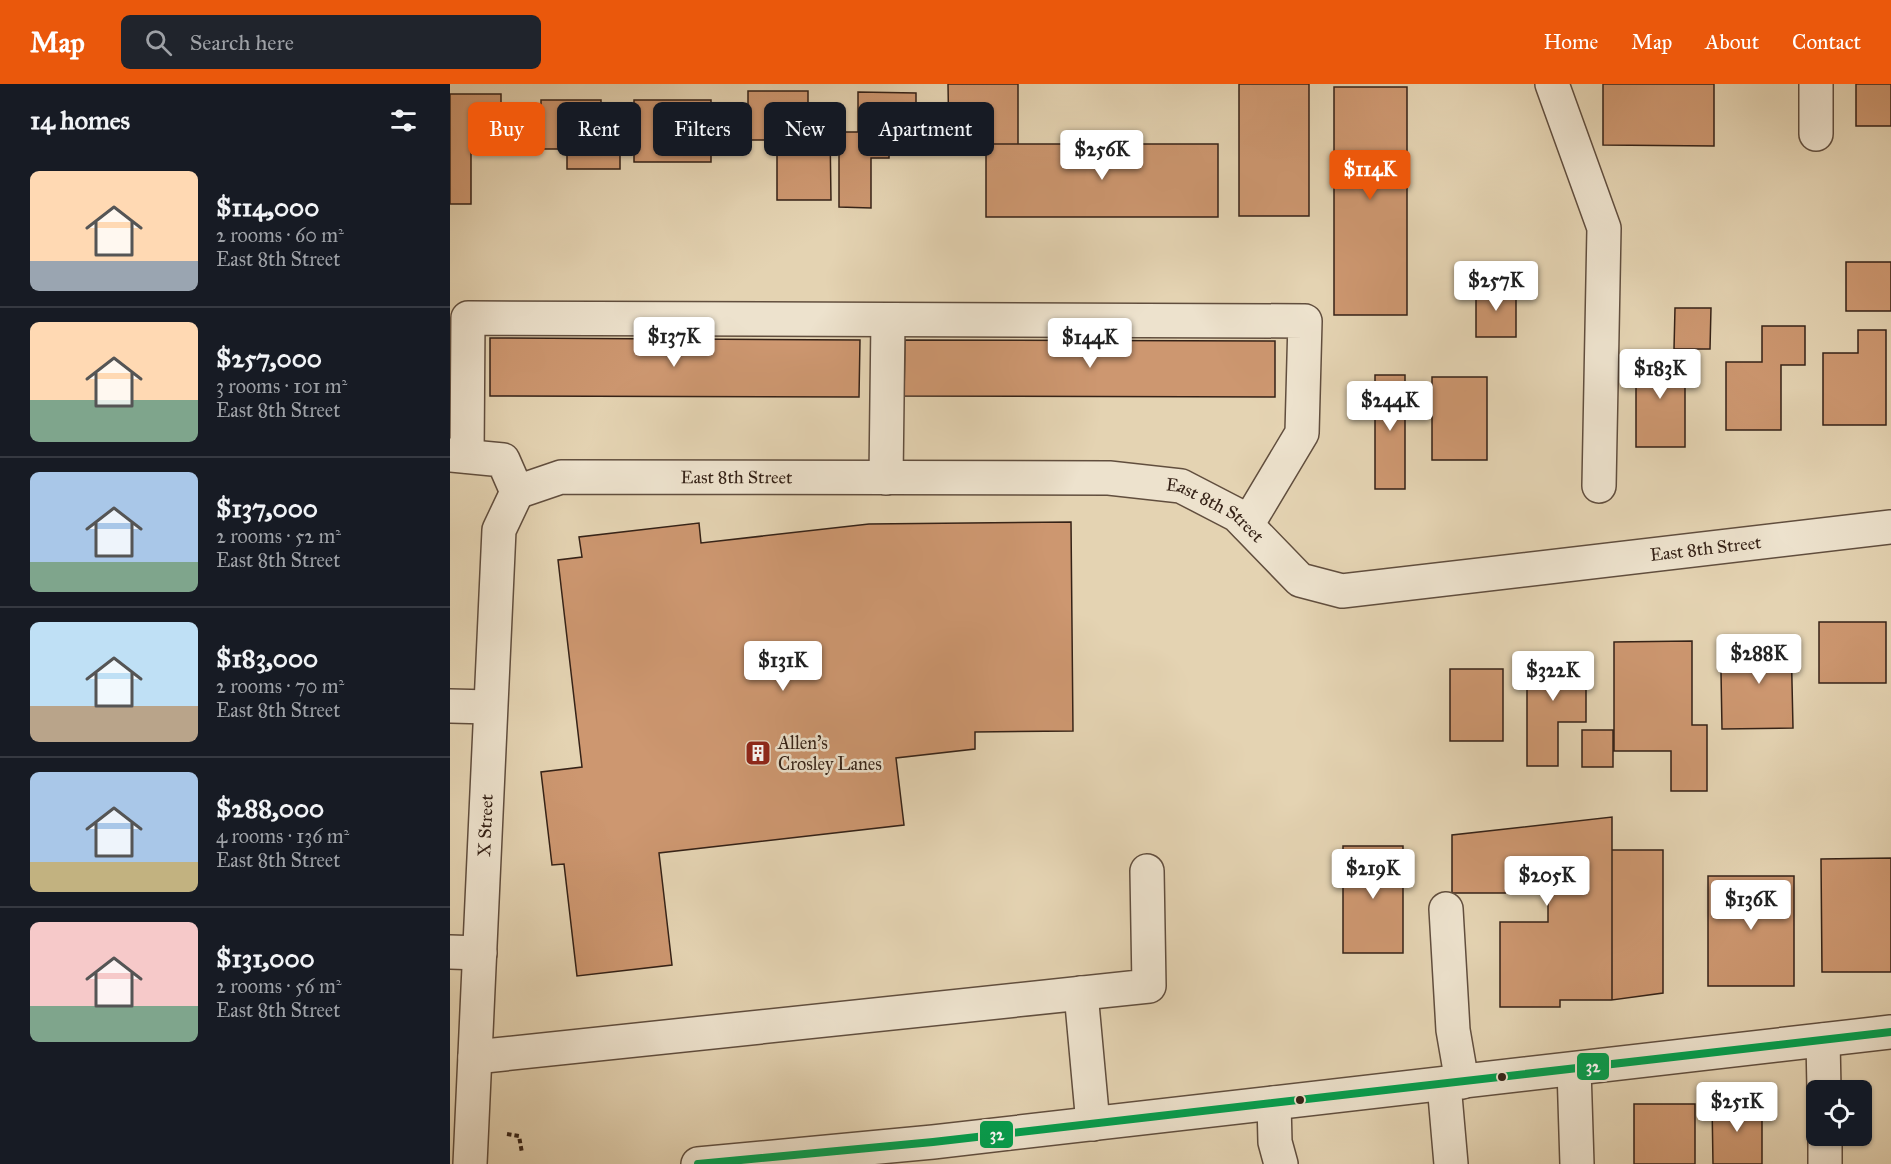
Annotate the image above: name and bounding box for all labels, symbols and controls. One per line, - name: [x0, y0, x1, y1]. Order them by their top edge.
- search box: [121, 15, 541, 69]
- text: Map: [30, 25, 85, 60]
- icon: search: [142, 26, 175, 59]
- text: Search here: [190, 29, 294, 56]
- text: Home: [1543, 29, 1598, 55]
- text: Map: [1631, 29, 1672, 55]
- text: About: [1705, 29, 1759, 55]
- text: Contact: [1792, 29, 1861, 55]
- chip: Buy: [468, 102, 545, 156]
- chip: Rent: [557, 102, 641, 156]
- chip: Filters: [653, 102, 752, 156]
- chip: New: [764, 102, 846, 156]
- chip: Apartment: [858, 102, 994, 156]
- text: 14 homes: [30, 104, 130, 136]
- icon: filters: [387, 104, 420, 137]
- pin: $256K: [1060, 130, 1144, 181]
- text: $256K: [1074, 137, 1130, 161]
- pin: $114K: [1328, 150, 1412, 201]
- text: $114K: [1343, 157, 1397, 181]
- text: $114,000: [216, 191, 319, 223]
- icon: home: [78, 195, 150, 267]
- text: 2 rooms · 60 m²: [216, 223, 344, 247]
- text: East 8th Street: [216, 247, 340, 271]
- pin: $257K: [1454, 261, 1538, 312]
- text: $257K: [1468, 268, 1524, 292]
- pin: $137K: [632, 317, 716, 368]
- pin: $144K: [1048, 318, 1132, 369]
- text: $137K: [648, 324, 700, 348]
- text: $144K: [1062, 325, 1118, 349]
- text: $257,000: [216, 342, 322, 374]
- icon: home: [78, 346, 150, 418]
- pin: $183K: [1618, 349, 1702, 400]
- text: $183K: [1634, 356, 1686, 380]
- text: 3 rooms · 101 m²: [216, 374, 347, 398]
- pin: $244K: [1348, 381, 1432, 432]
- text: $244K: [1361, 388, 1419, 412]
- text: East 8th Street: [216, 398, 340, 422]
- street label: East 8th Street: [681, 466, 793, 488]
- street label: East 8th Street: [1165, 473, 1269, 548]
- text: $137,000: [216, 492, 318, 524]
- icon: home: [78, 496, 150, 568]
- text: 2 rooms · 52 m²: [216, 524, 341, 548]
- street label: East 8th Street: [1649, 531, 1763, 566]
- text: East 8th Street: [216, 548, 340, 572]
- pin: $288K: [1717, 634, 1801, 685]
- pin: $131K: [741, 641, 825, 692]
- text: $288K: [1730, 641, 1788, 665]
- text: $183,000: [216, 642, 318, 674]
- icon: home: [78, 646, 150, 718]
- text: $131K: [758, 648, 808, 672]
- pin: $322K: [1511, 651, 1595, 702]
- text: $322K: [1526, 658, 1580, 682]
- text: 2 rooms · 70 m²: [216, 674, 344, 698]
- text: East 8th Street: [216, 698, 340, 722]
- place label: Allen's Crosley Lanes: [777, 732, 882, 775]
- building icon: Allen's Crosley Lanes: [743, 738, 773, 768]
- text: $288,000: [216, 792, 324, 824]
- street label: X Street: [473, 793, 498, 857]
- icon: home: [78, 796, 150, 868]
- text: 4 rooms · 136 m²: [216, 824, 349, 848]
- text: East 8th Street: [216, 848, 340, 872]
- pin: $219K: [1331, 849, 1415, 900]
- text: $219K: [1346, 856, 1400, 880]
- pin: $205K: [1505, 856, 1589, 907]
- text: $205K: [1519, 863, 1576, 887]
- pin: $136K: [1709, 880, 1793, 931]
- text: $136K: [1725, 887, 1777, 911]
- text: $131,000: [216, 942, 315, 974]
- icon: home: [78, 946, 150, 1018]
- text: 2 rooms · 56 m²: [216, 974, 342, 998]
- text: East 8th Street: [216, 998, 340, 1022]
- line badge: 32: [1576, 1052, 1610, 1081]
- text: 32: [1586, 1057, 1601, 1077]
- unlabelled marker: [1496, 1071, 1508, 1083]
- map controls: [1806, 1080, 1872, 1146]
- button: locate: [1806, 1080, 1872, 1146]
- pin: $251K: [1695, 1082, 1779, 1133]
- text: $251K: [1710, 1089, 1764, 1113]
- unlabelled marker: [1294, 1094, 1306, 1106]
- line badge: 32: [979, 1120, 1014, 1149]
- text: 32: [990, 1125, 1005, 1145]

